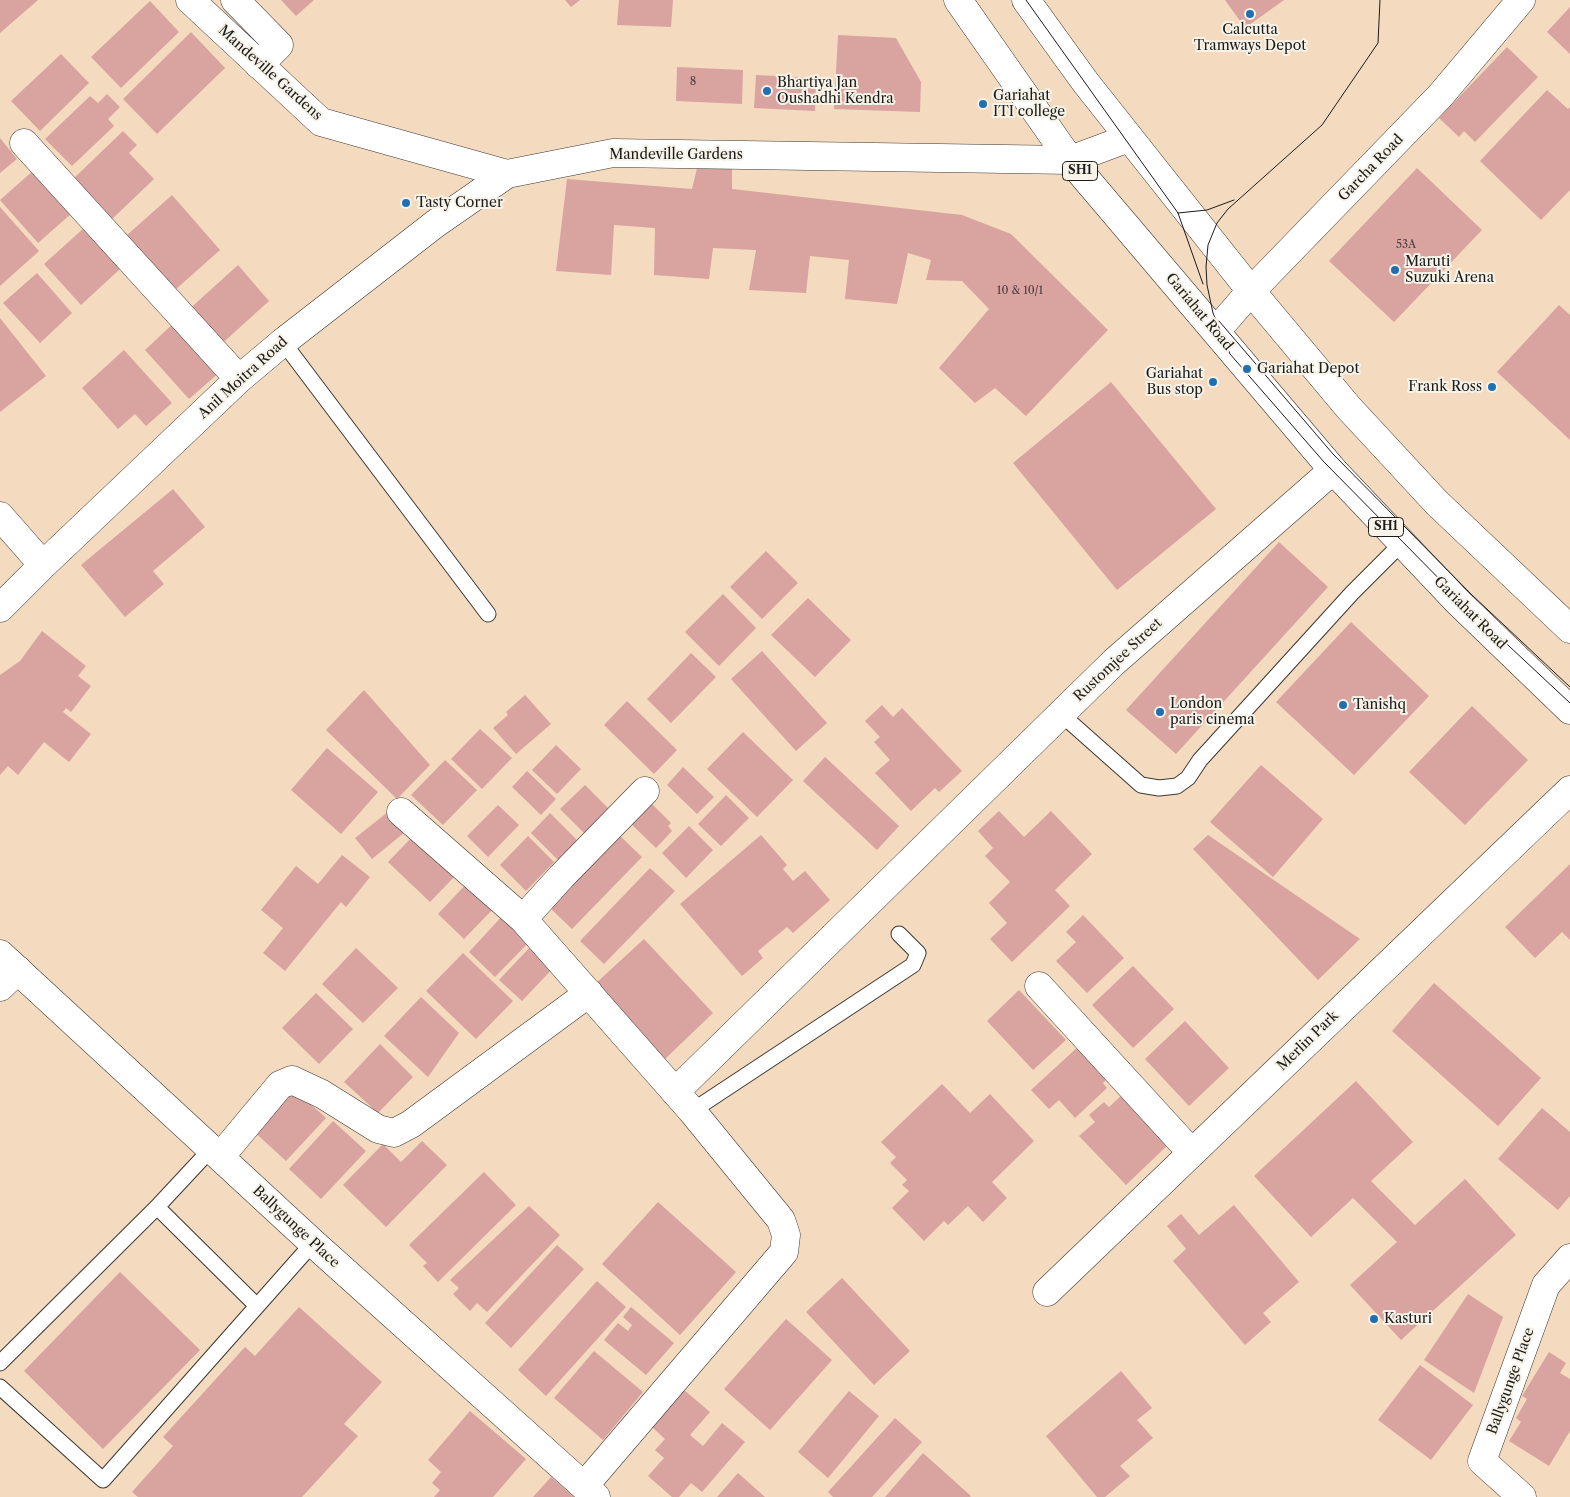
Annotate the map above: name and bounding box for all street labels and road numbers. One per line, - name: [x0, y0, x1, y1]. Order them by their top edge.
- street label: Mandeville Gardens: [215, 22, 325, 124]
- street label: Garcha Road: [1335, 131, 1407, 205]
- street label: Mandeville Gardens: [609, 147, 743, 163]
- road number: SH1: [1062, 162, 1098, 180]
- street label: Gariahat Road: [1162, 270, 1236, 354]
- street label: Anil Moitra Road: [195, 333, 291, 423]
- road number: SH1: [1368, 518, 1404, 536]
- street label: Gariahat Road: [1430, 573, 1510, 653]
- street label: Rustomjee Street: [1070, 615, 1166, 705]
- street label: Merlin Park: [1274, 1008, 1342, 1074]
- street label: Ballygunge Place: [249, 1183, 343, 1271]
- street label: Ballygunge Place: [1484, 1325, 1538, 1437]

